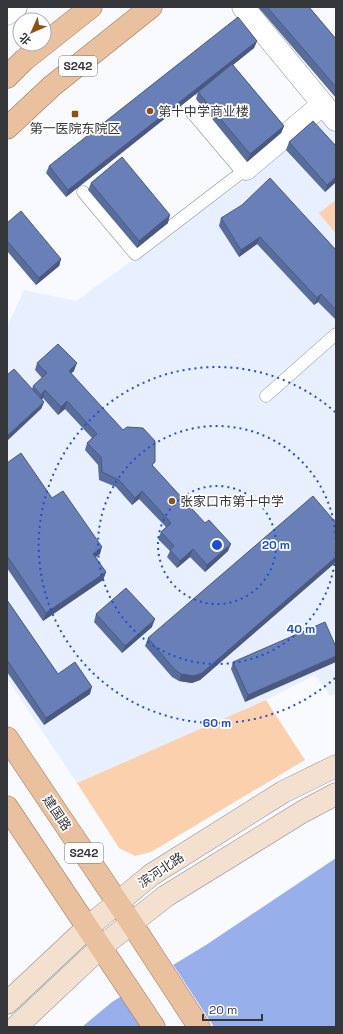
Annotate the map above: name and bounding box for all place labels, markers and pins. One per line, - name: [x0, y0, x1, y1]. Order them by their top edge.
- place label: 第十中学商业楼: [158, 103, 249, 120]
- marker: 第十中学商业楼: [145, 106, 155, 116]
- marker: 第一医院东院区: [70, 109, 80, 119]
- place label: 第一医院东院区: [29, 120, 121, 137]
- place label: 张家口市第十中学: [180, 493, 284, 510]
- marker: 张家口市第十中学: [167, 496, 177, 506]
- centre of rings: [210, 538, 224, 552]

